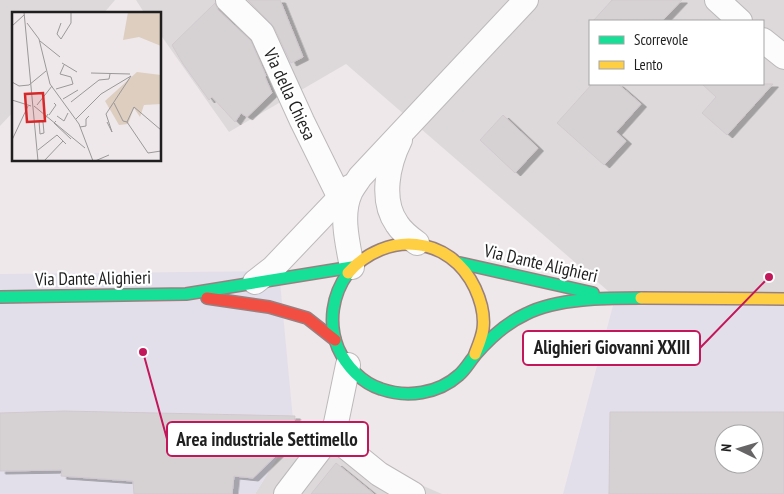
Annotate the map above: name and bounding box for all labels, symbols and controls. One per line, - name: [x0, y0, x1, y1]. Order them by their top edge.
- inset map: [12, 12, 161, 161]
- legend: [589, 20, 764, 85]
- text: Scorrevole: [634, 30, 688, 49]
- street label: Via della Chiesa: [258, 44, 321, 144]
- text: Lento: [634, 55, 663, 74]
- street label: Via Dante Alighieri: [481, 239, 600, 287]
- street label: Via Dante Alighieri: [34, 265, 151, 291]
- callout: Alighieri Giovanni XXIII: [523, 331, 700, 365]
- text: Alighieri Giovanni XXIII: [533, 335, 690, 359]
- callout: Area industriale Settimello: [167, 422, 368, 456]
- north arrow: [714, 424, 764, 474]
- text: Area industriale Settimello: [175, 427, 358, 451]
- text: N: [717, 443, 735, 452]

